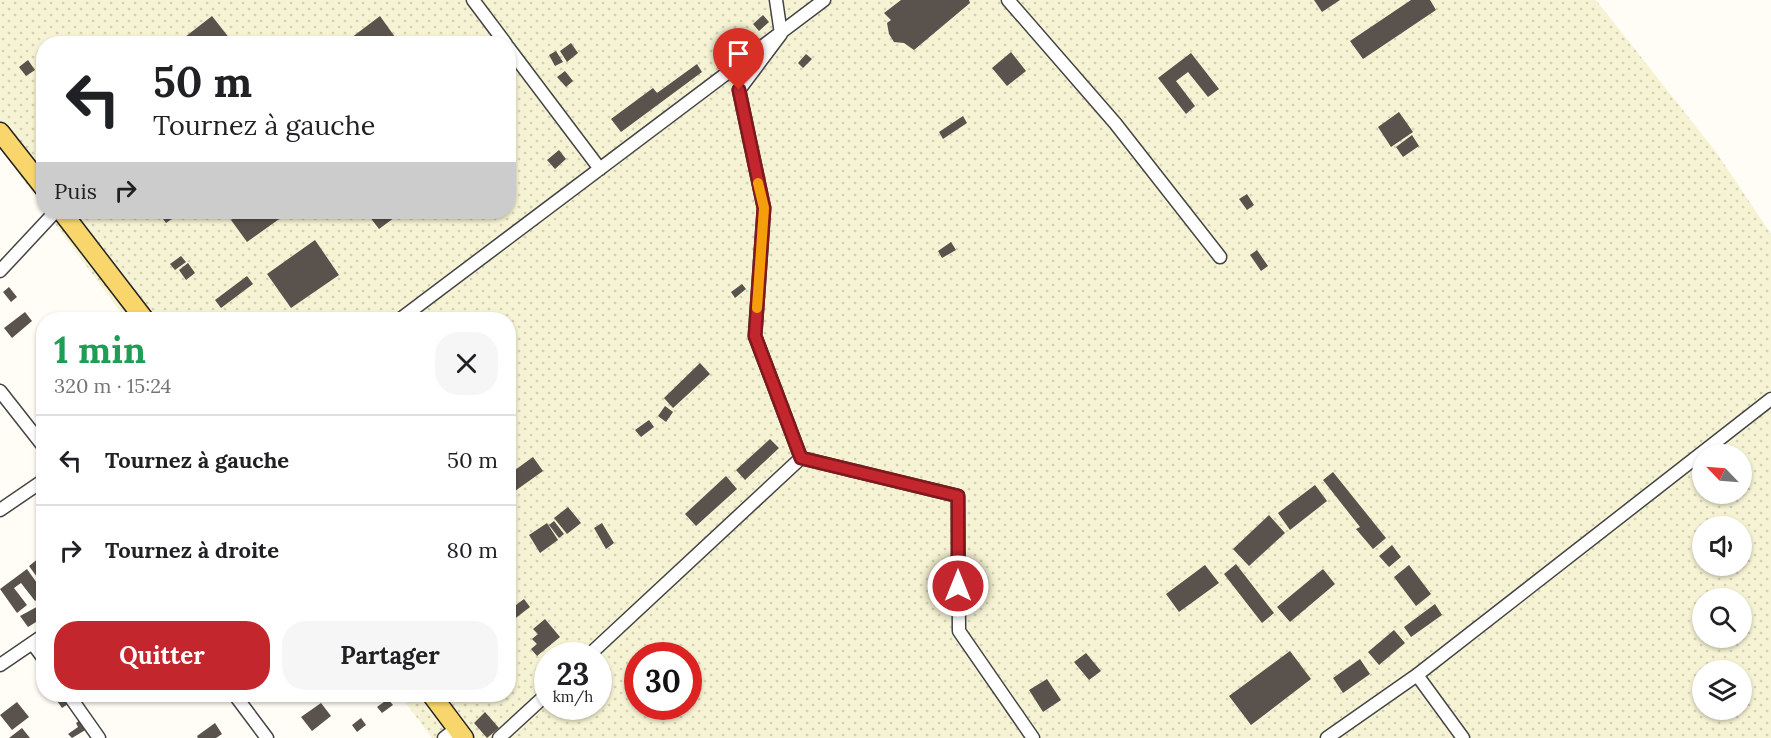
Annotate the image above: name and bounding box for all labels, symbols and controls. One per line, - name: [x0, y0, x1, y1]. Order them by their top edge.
- pin: [713, 28, 764, 90]
- icon: arrive: [722, 37, 755, 70]
- text: 50 m: [153, 55, 252, 109]
- icon: left: [54, 60, 132, 138]
- text: Tournez à gauche: [153, 108, 376, 142]
- icon: right: [109, 174, 142, 207]
- text: Puis: [54, 177, 97, 205]
- text: 1 min: [54, 327, 146, 373]
- button: close: [435, 332, 498, 395]
- text: 320 m · 15:24: [54, 373, 171, 398]
- icon: left: [54, 444, 87, 477]
- north arrow: [1692, 444, 1752, 504]
- map controls: [1692, 444, 1752, 720]
- text: Tournez à gauche: [105, 446, 289, 474]
- text: 50 m: [447, 446, 498, 474]
- button: sound: [1692, 516, 1752, 576]
- icon: right: [54, 534, 87, 567]
- text: Tournez à droite: [105, 536, 279, 564]
- text: 80 m: [447, 536, 498, 564]
- position arrow: [926, 554, 990, 618]
- button: search: [1692, 588, 1752, 648]
- button: Quitter: [54, 621, 270, 690]
- button: Partager: [282, 621, 498, 690]
- speed limit sign: 30: [624, 642, 702, 720]
- text: 23: [557, 655, 589, 693]
- button: layers: [1692, 660, 1752, 720]
- text: km/h: [553, 687, 593, 706]

